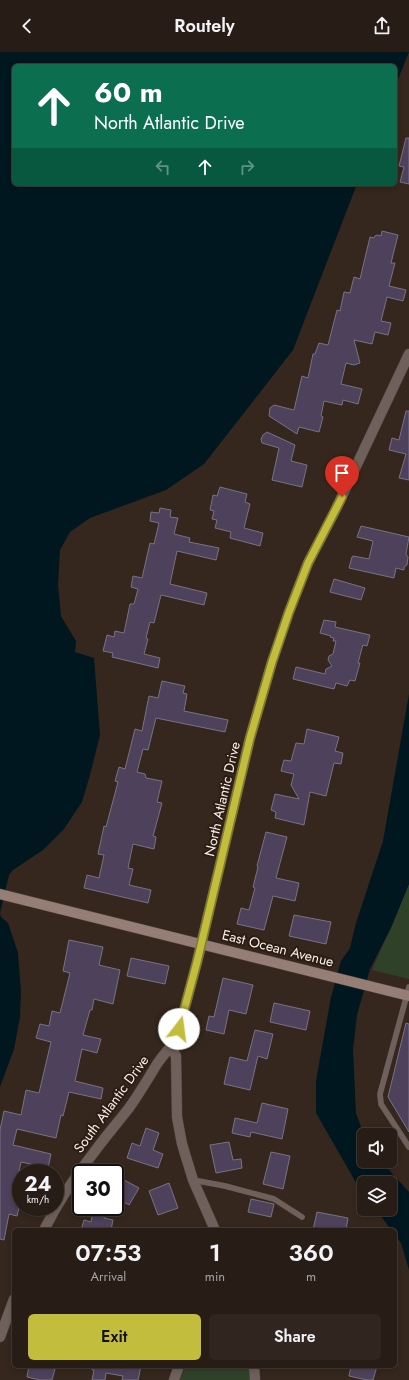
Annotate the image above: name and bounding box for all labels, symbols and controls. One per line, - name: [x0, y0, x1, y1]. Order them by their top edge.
- text: Routely: [174, 13, 235, 39]
- icon: back: [16, 15, 38, 37]
- icon: share: [371, 15, 393, 37]
- text: 60 m: [94, 72, 163, 113]
- icon: ahead: [28, 80, 80, 132]
- text: North Atlantic Drive: [94, 110, 245, 136]
- icon: left: [152, 156, 174, 178]
- icon: ahead: [194, 156, 216, 178]
- icon: right: [236, 156, 258, 178]
- pin: [325, 456, 359, 497]
- icon: arrive: [331, 462, 353, 484]
- street label: North Atlantic Drive: [199, 740, 245, 858]
- street label: East Ocean Avenue: [220, 924, 336, 972]
- position arrow: [158, 1008, 200, 1050]
- street label: South Atlantic Drive: [69, 1051, 153, 1157]
- map controls: [357, 1128, 397, 1216]
- button: sound: [357, 1128, 397, 1168]
- speed limit sign: 30: [72, 1164, 124, 1216]
- text: 24: [24, 1170, 52, 1199]
- button: layers: [357, 1176, 397, 1216]
- text: km/h: [27, 1192, 49, 1207]
- text: 07:53: [75, 1235, 141, 1270]
- text: 1: [209, 1235, 221, 1270]
- text: 360: [289, 1235, 334, 1270]
- text: Arrival: [90, 1267, 126, 1286]
- text: min: [205, 1267, 225, 1286]
- text: m: [306, 1267, 316, 1286]
- button: Exit: [28, 1314, 201, 1360]
- button: Share: [209, 1314, 381, 1360]

